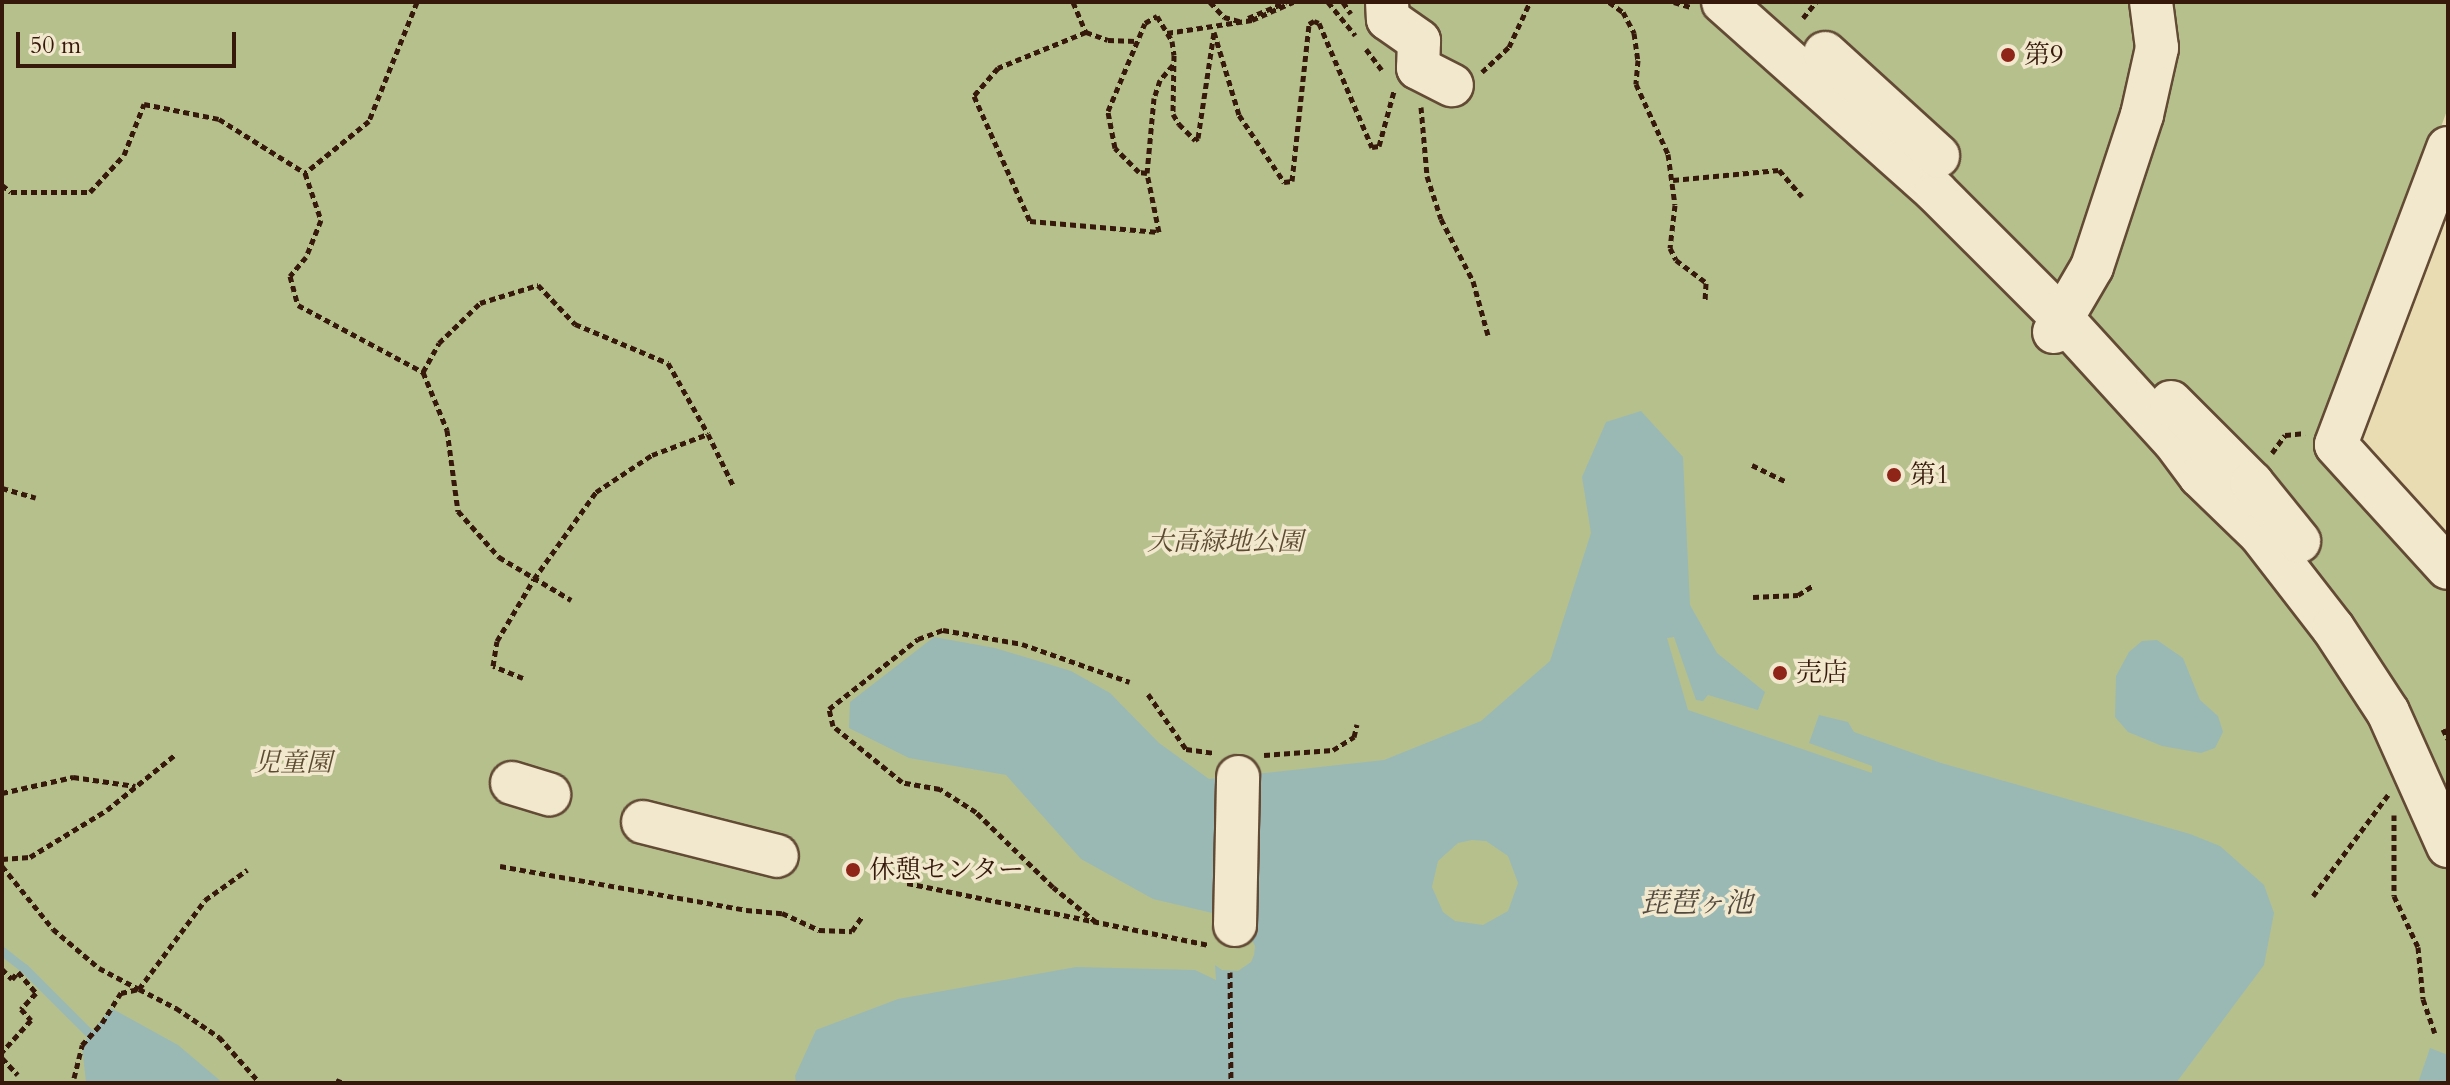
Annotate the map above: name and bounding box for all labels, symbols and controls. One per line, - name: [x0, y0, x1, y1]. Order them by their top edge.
- scale bar: [20, 16, 240, 66]
- text: 50 m: [30, 29, 81, 62]
- place label: 第9: [2024, 39, 2063, 71]
- marker: 第9: [1999, 46, 2017, 64]
- place label: 第1: [1910, 459, 1949, 491]
- marker: 第1: [1885, 466, 1903, 484]
- park label: 大高緑地公園: [1147, 526, 1303, 558]
- place label: 売店: [1796, 657, 1848, 689]
- marker: 売店: [1771, 664, 1789, 682]
- park label: 児童園: [254, 747, 332, 779]
- place label: 休憩センター: [869, 854, 1025, 886]
- marker: 休憩センター: [844, 861, 862, 879]
- water label: 琵琶ヶ池: [1641, 886, 1753, 920]

